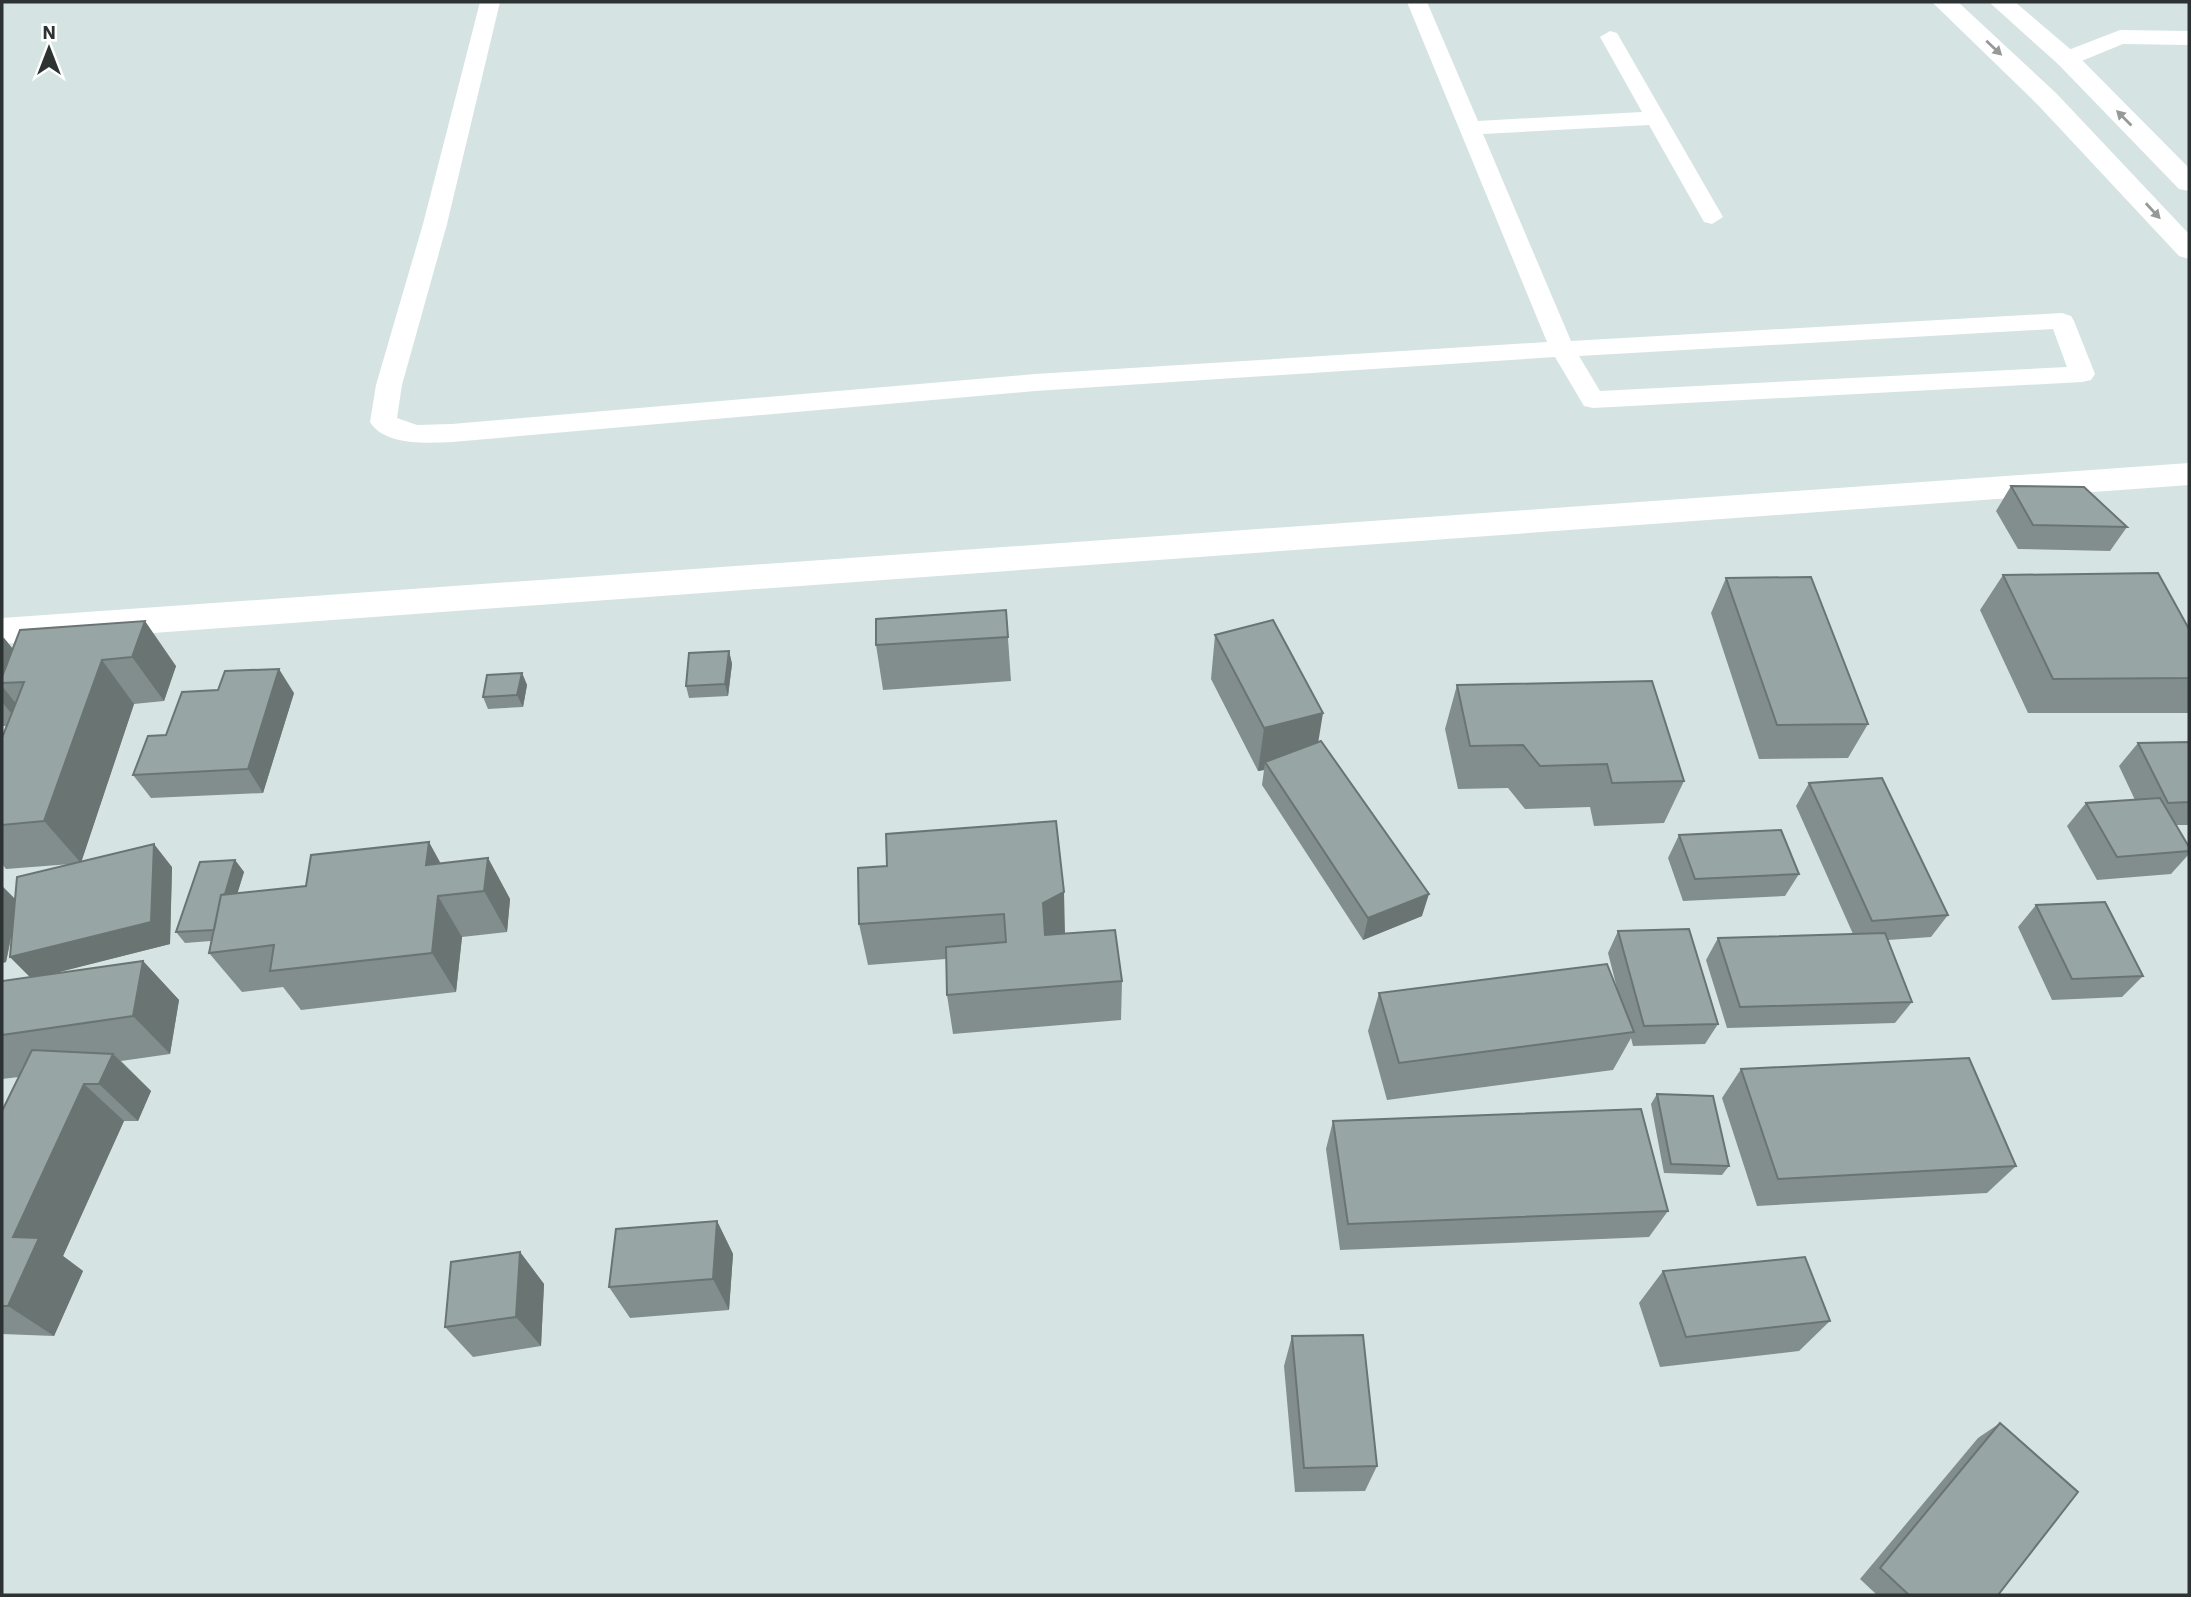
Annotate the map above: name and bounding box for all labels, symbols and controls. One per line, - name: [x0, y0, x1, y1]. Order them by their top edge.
- north arrow: [14, 14, 84, 84]
- text: N: [42, 20, 56, 44]
- one-way arrow: [1985, 40, 2002, 56]
- one-way arrow: [2115, 109, 2132, 126]
- one-way arrow: [2145, 202, 2161, 220]

